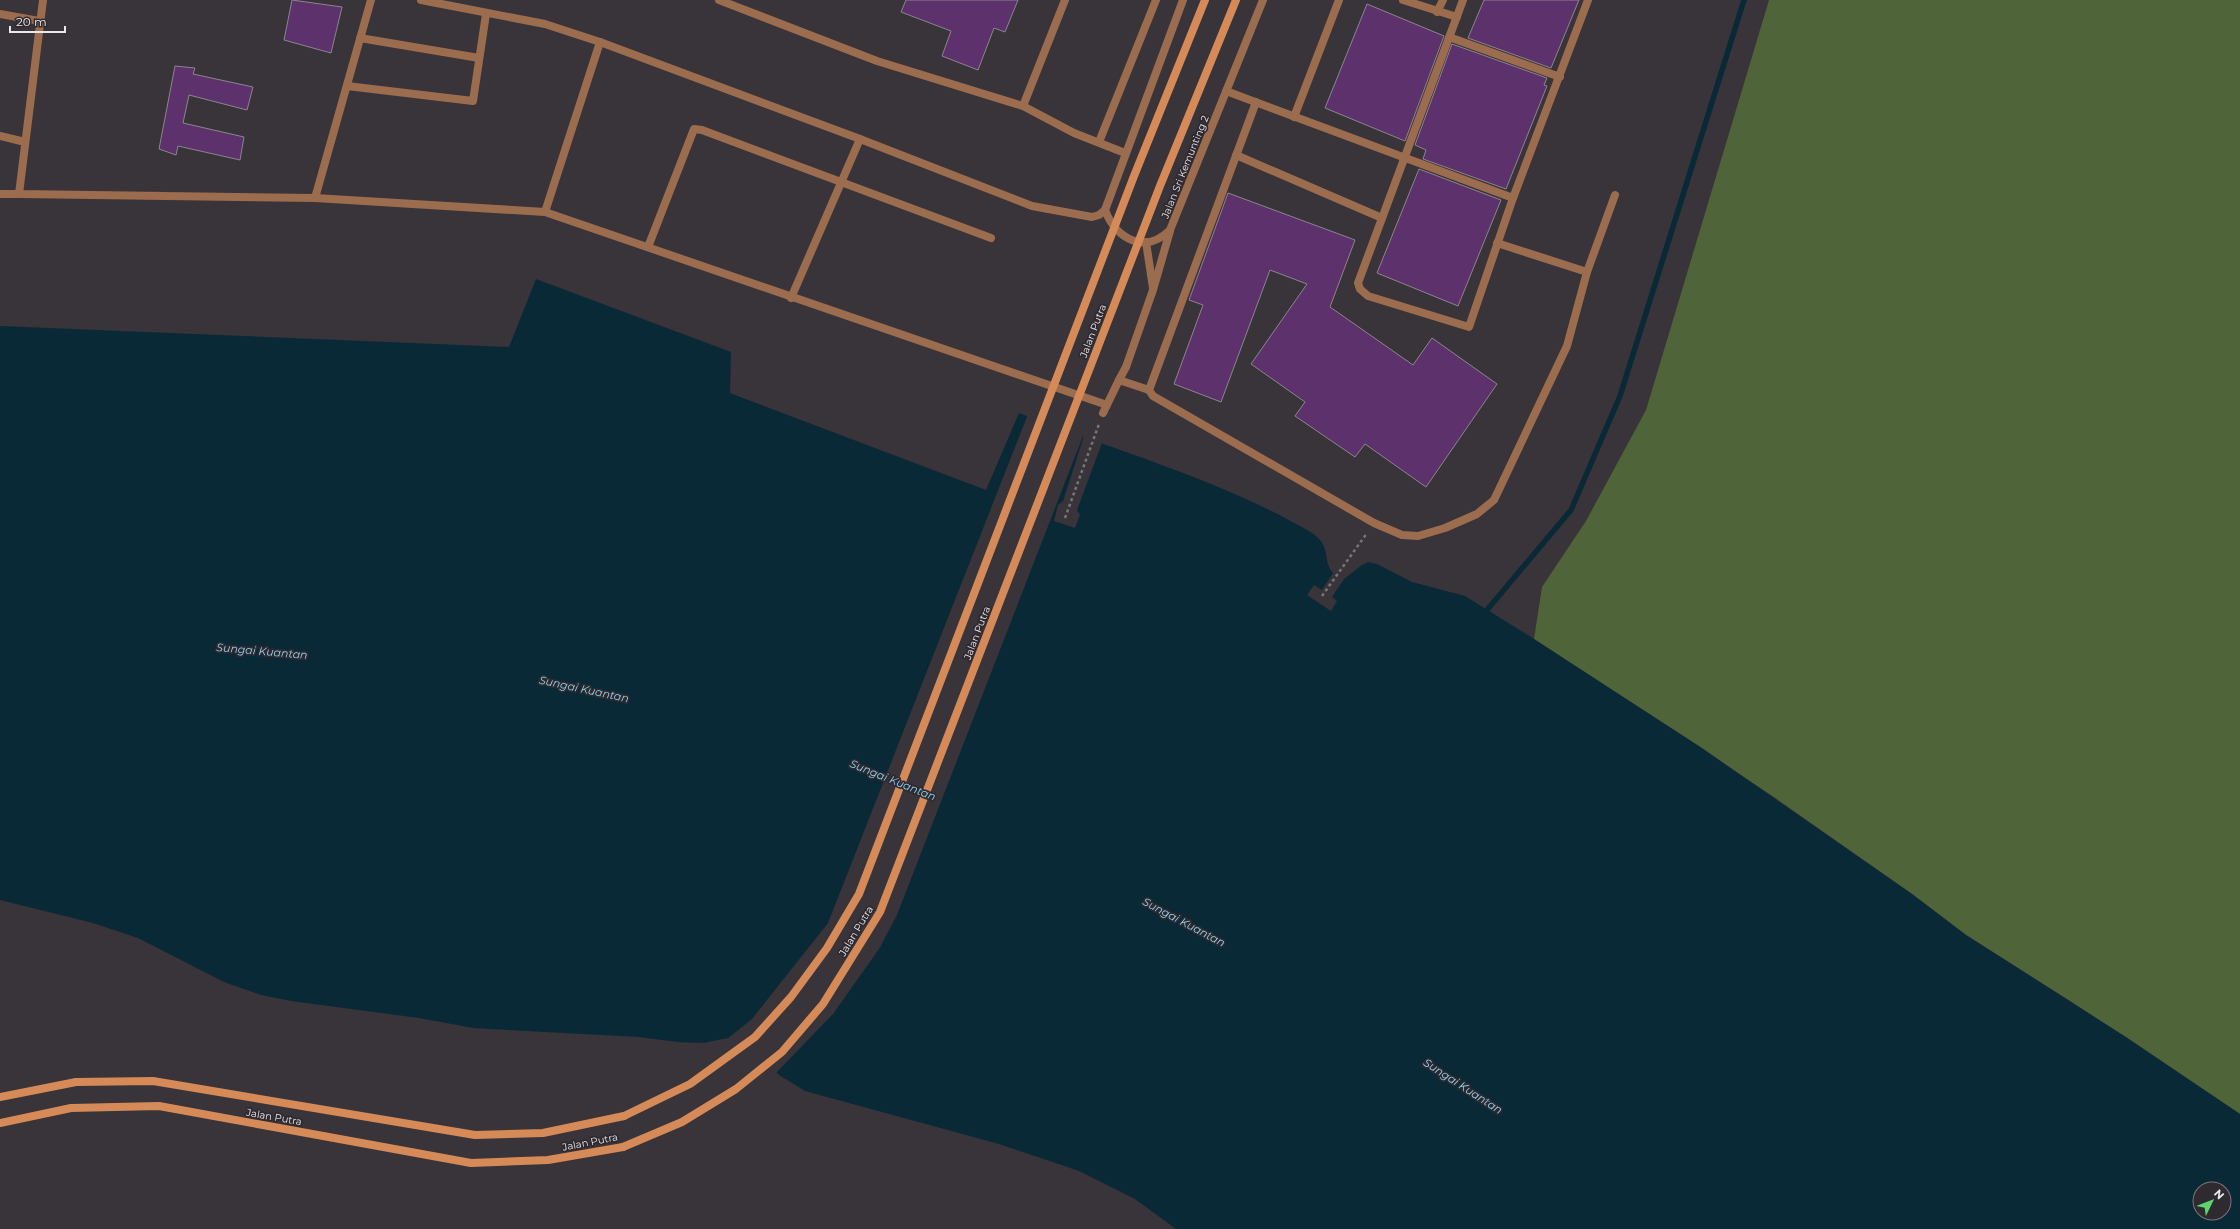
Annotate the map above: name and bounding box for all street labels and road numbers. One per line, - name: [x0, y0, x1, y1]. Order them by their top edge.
- street label: Jalan Sri Kemunting 2: [1158, 113, 1212, 221]
- street label: Jalan Putra: [1076, 302, 1109, 361]
- street label: Jalan Putra: [960, 604, 993, 663]
- street label: Jalan Putra: [835, 904, 876, 959]
- street label: Jalan Putra: [244, 1106, 303, 1128]
- street label: Jalan Putra: [560, 1130, 619, 1154]

